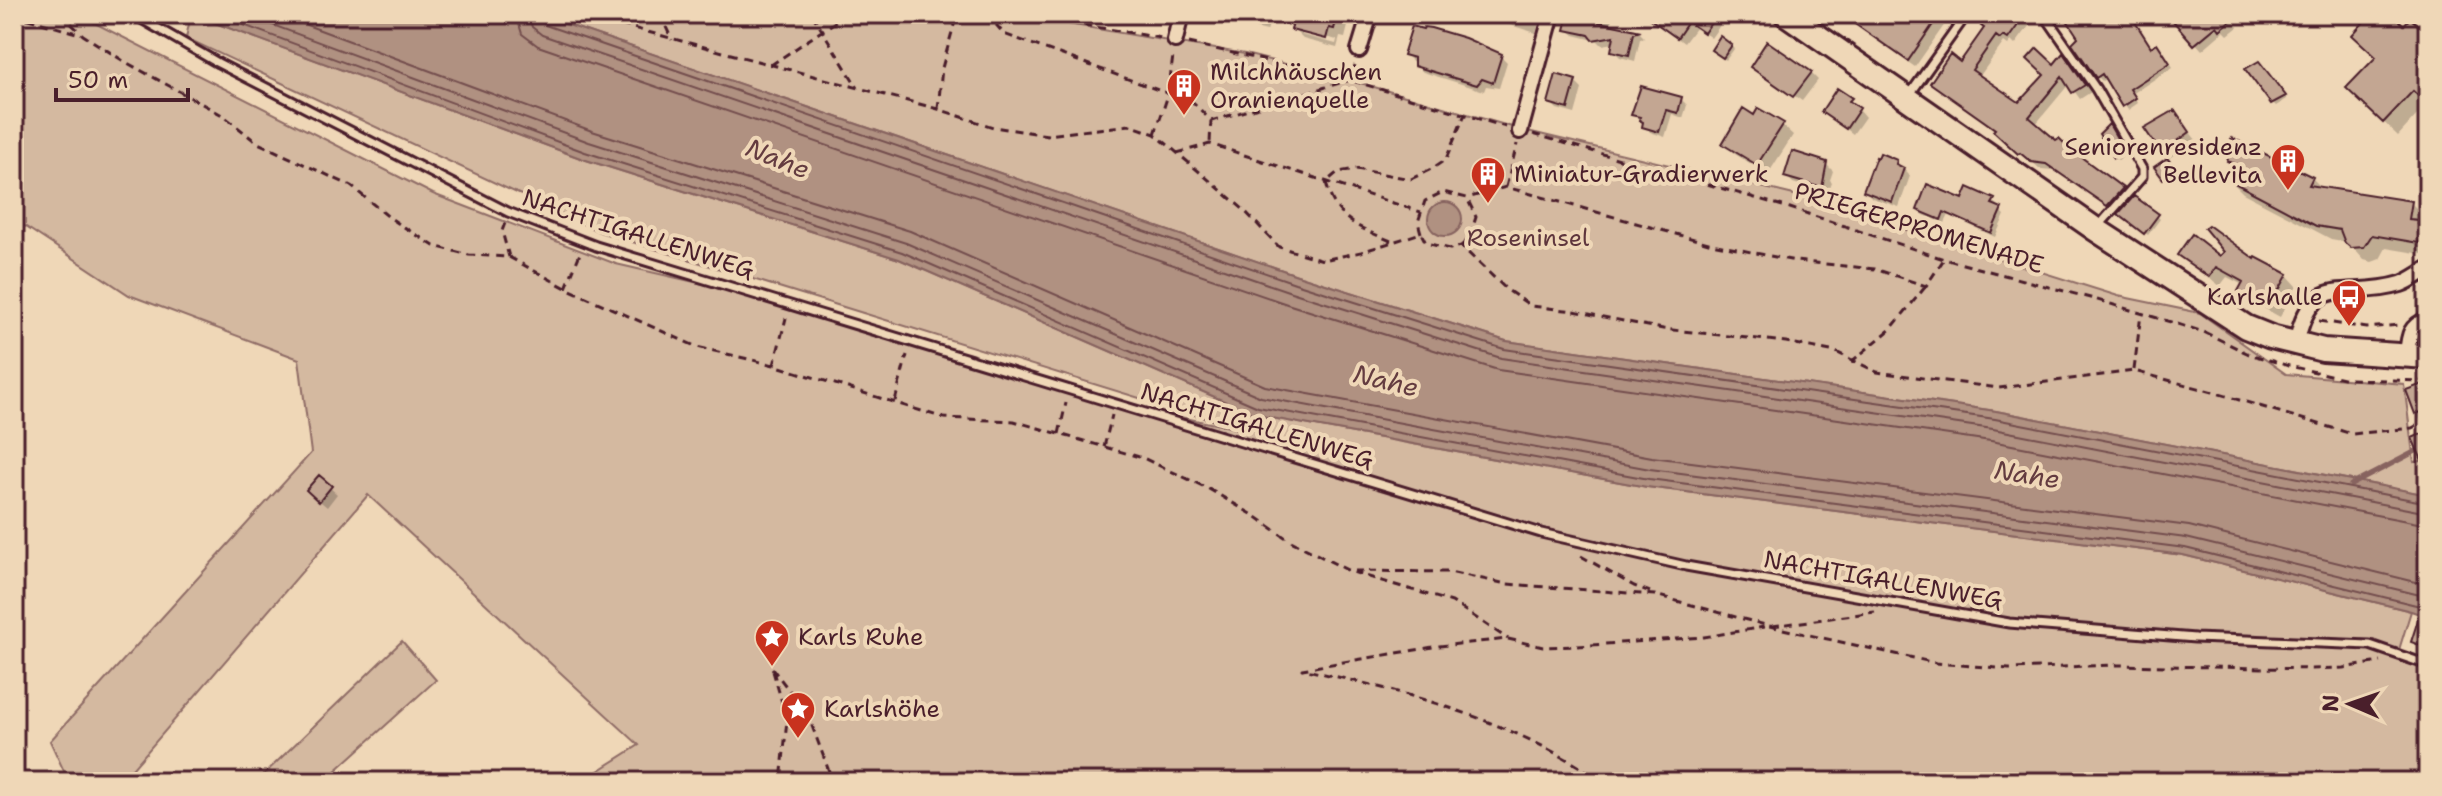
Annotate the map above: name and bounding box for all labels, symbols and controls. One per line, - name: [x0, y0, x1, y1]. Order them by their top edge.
- scale bar: [56, 52, 188, 102]
- place label: Milchhäuschen Oranienquelle: [1210, 56, 1382, 116]
- text: 50 m: [68, 64, 128, 96]
- building icon: Milchhäuschen Oranienquelle: [1165, 67, 1203, 117]
- water label: Nahe: [741, 129, 815, 187]
- place label: Seniorenresidenz Bellevita: [2064, 131, 2262, 191]
- building icon: Seniorenresidenz Bellevita: [2269, 142, 2307, 192]
- building icon: Miniatur-Gradierwerk: [1469, 155, 1507, 205]
- place label: Miniatur-Gradierwerk: [1514, 158, 1769, 190]
- street label: PRIEGERPROMENADE: [1790, 175, 2048, 281]
- street label: NACHTIGALLENWEG: [518, 181, 758, 287]
- park label: Roseninsel: [1467, 222, 1590, 254]
- bus stop icon: Karlshalle: [2330, 278, 2368, 328]
- place label: Karlshalle: [2207, 281, 2323, 313]
- water label: Nahe: [1350, 356, 1422, 404]
- street label: NACHTIGALLENWEG: [1137, 375, 1377, 477]
- water label: Nahe: [1992, 452, 2062, 496]
- street label: NACHTIGALLENWEG: [1761, 543, 2005, 617]
- place icon: Karls Ruhe: [753, 618, 791, 668]
- place label: Karls Ruhe: [798, 621, 924, 653]
- north arrow: [2310, 664, 2390, 744]
- place icon: Karlshöhe: [779, 690, 817, 740]
- place label: Karlshöhe: [824, 693, 940, 725]
- text: N: [2316, 694, 2345, 713]

